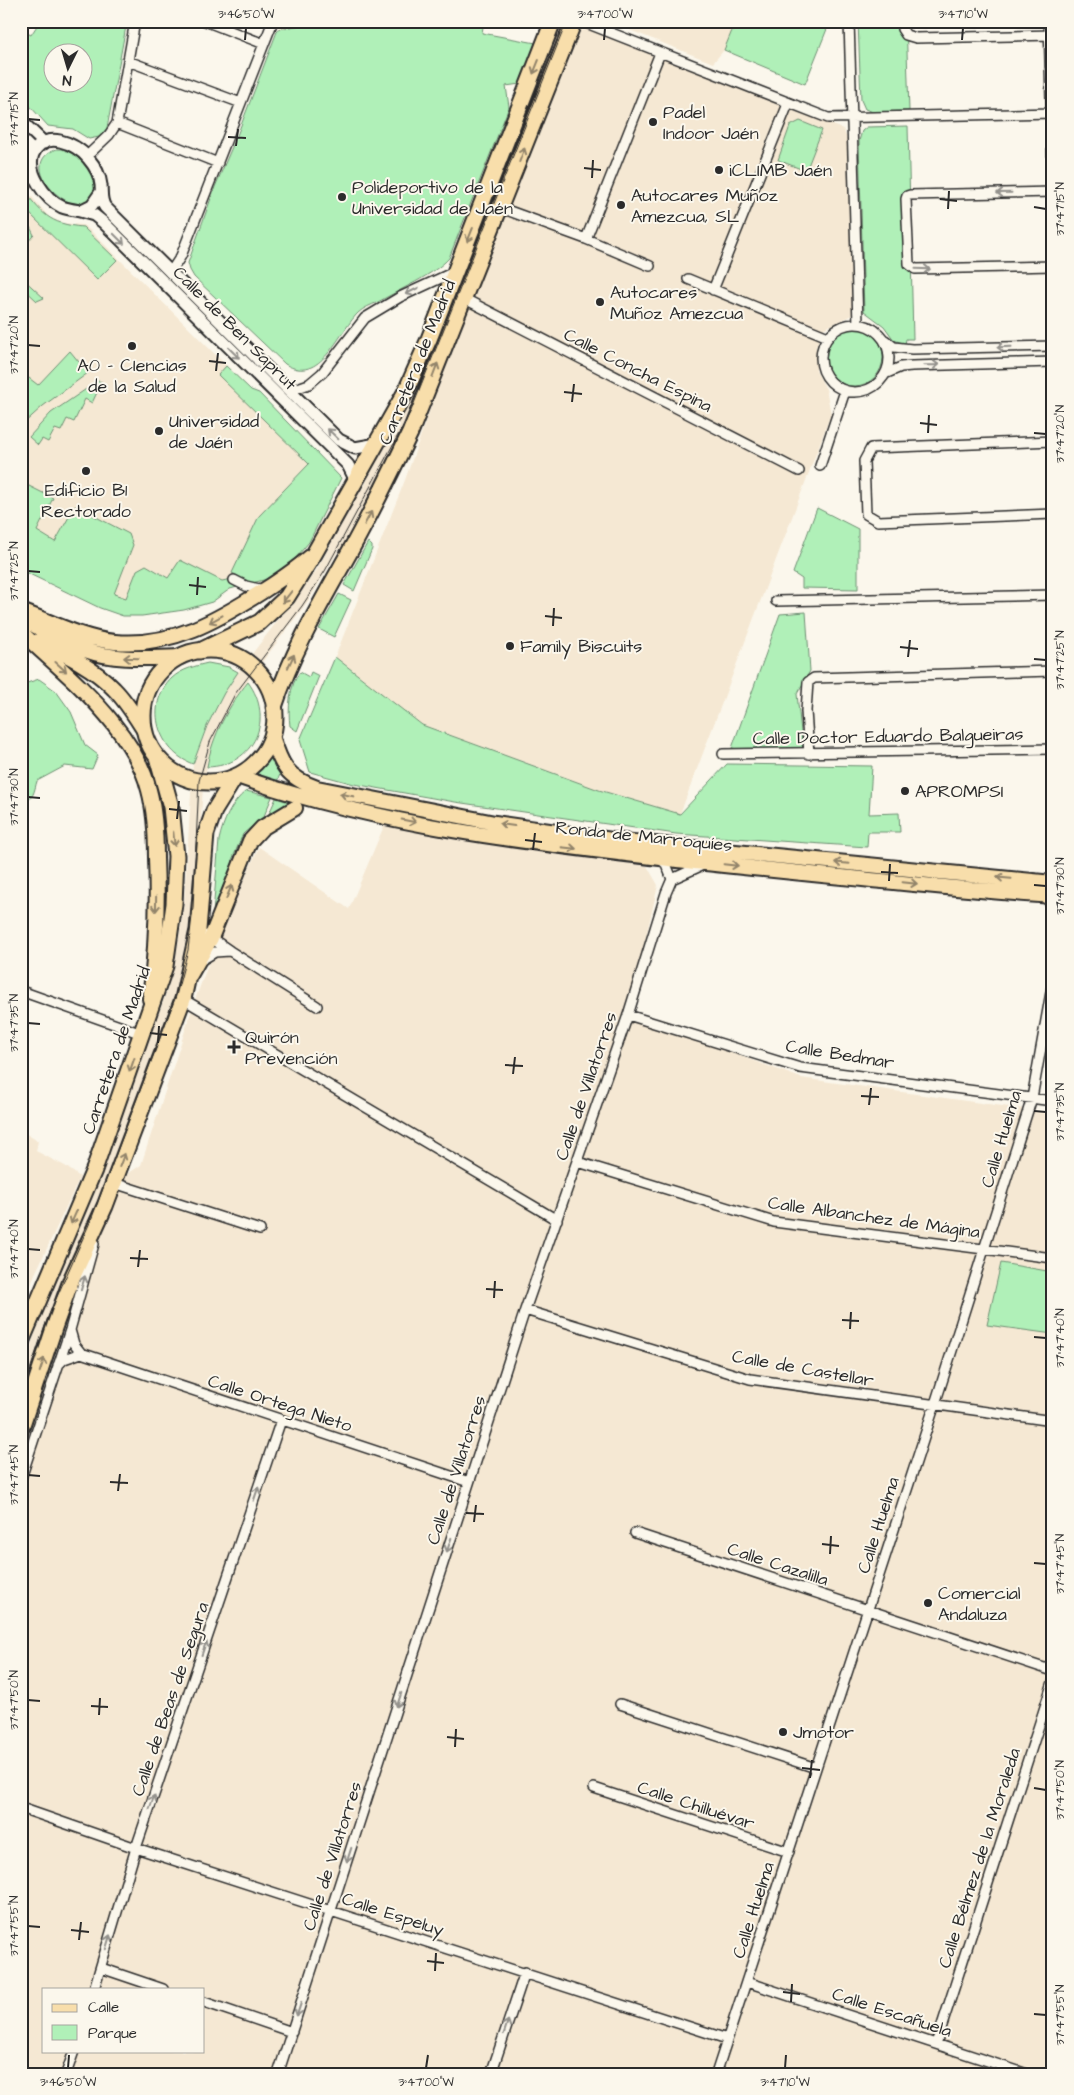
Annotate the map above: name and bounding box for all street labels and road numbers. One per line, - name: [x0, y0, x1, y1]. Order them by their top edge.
- street label: Calle de Ben Saprut: [167, 261, 303, 397]
- street label: Carretera de Madrid: [373, 276, 462, 449]
- street label: Calle Concha Espina: [559, 322, 716, 419]
- street label: Calle Doctor Eduardo Balgueiras: [752, 722, 1024, 752]
- street label: Ronda de Marroquíes: [554, 815, 734, 858]
- street label: Carretera de Madrid: [76, 963, 157, 1138]
- street label: Calle de Villatorres: [549, 1009, 624, 1164]
- street label: Calle Bedmar: [784, 1034, 896, 1075]
- street label: Calle Huelma: [975, 1088, 1028, 1191]
- street label: Calle Albanchez de Mágina: [766, 1190, 981, 1246]
- street label: Calle de Castellar: [730, 1344, 876, 1393]
- street label: Calle Ortega Nieto: [204, 1368, 355, 1440]
- street label: Calle de Villatorres: [421, 1392, 492, 1548]
- street label: Calle Huelma: [851, 1474, 906, 1577]
- street label: Calle Cazalilla: [724, 1536, 832, 1593]
- street label: Calle de Beas de Segura: [126, 1599, 216, 1800]
- street label: Calle Bélmez de la Moraleda: [932, 1745, 1027, 1971]
- street label: Calle Chilluévar: [634, 1775, 758, 1836]
- street label: Calle de Villatorres: [297, 1778, 368, 1934]
- street label: Calle Huelma: [726, 1859, 781, 1962]
- street label: Calle Espeluy: [338, 1886, 447, 1944]
- street label: Calle Escañuela: [829, 1981, 955, 2044]

